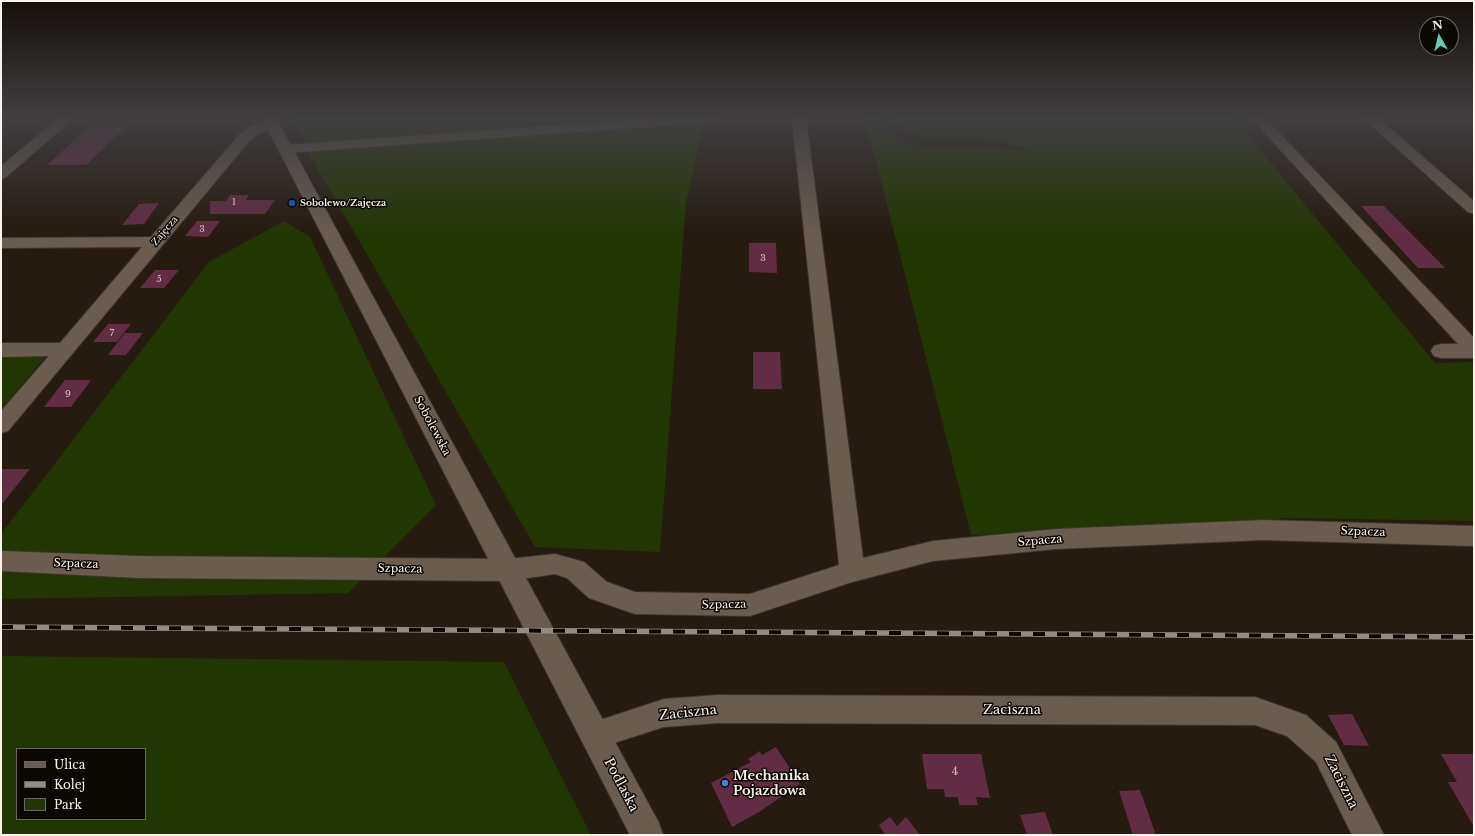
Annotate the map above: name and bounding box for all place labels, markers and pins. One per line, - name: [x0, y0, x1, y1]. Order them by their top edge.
- marker: Sobolewo/Zajęcza: [287, 198, 297, 208]
- place label: Sobolewo/Zajęcza: [300, 198, 386, 208]
- place label: Mechanika Pojazdowa: [733, 768, 810, 799]
- marker: Mechanika Pojazdowa: [720, 778, 730, 788]

